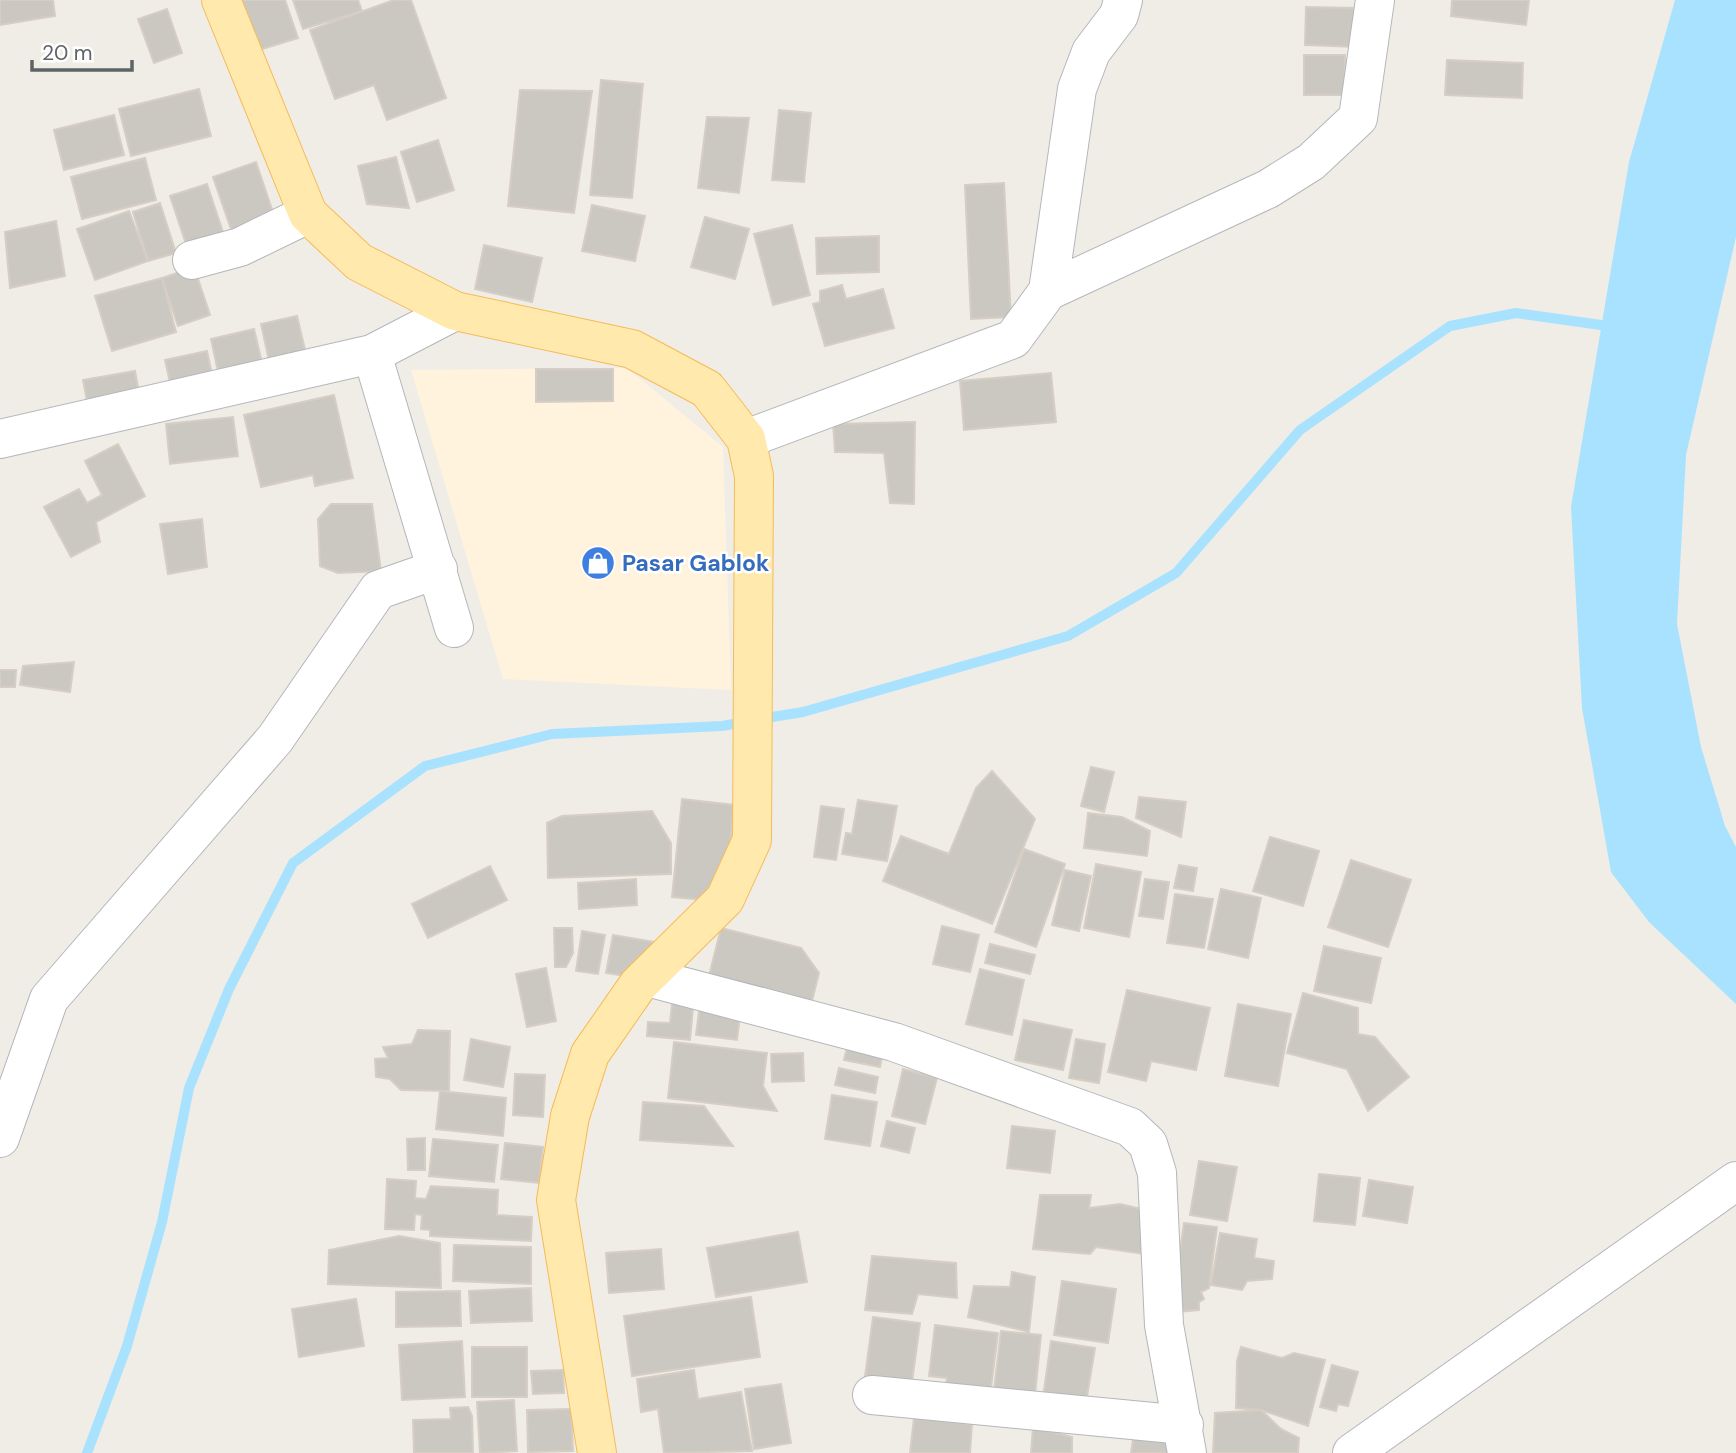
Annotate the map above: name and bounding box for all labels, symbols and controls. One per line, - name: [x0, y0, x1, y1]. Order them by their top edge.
- scale bar: [32, 28, 131, 72]
- text: 20 m: [42, 39, 93, 67]
- shop icon: Pasar Gablok: [579, 544, 617, 582]
- place label: Pasar Gablok: [622, 548, 769, 578]

